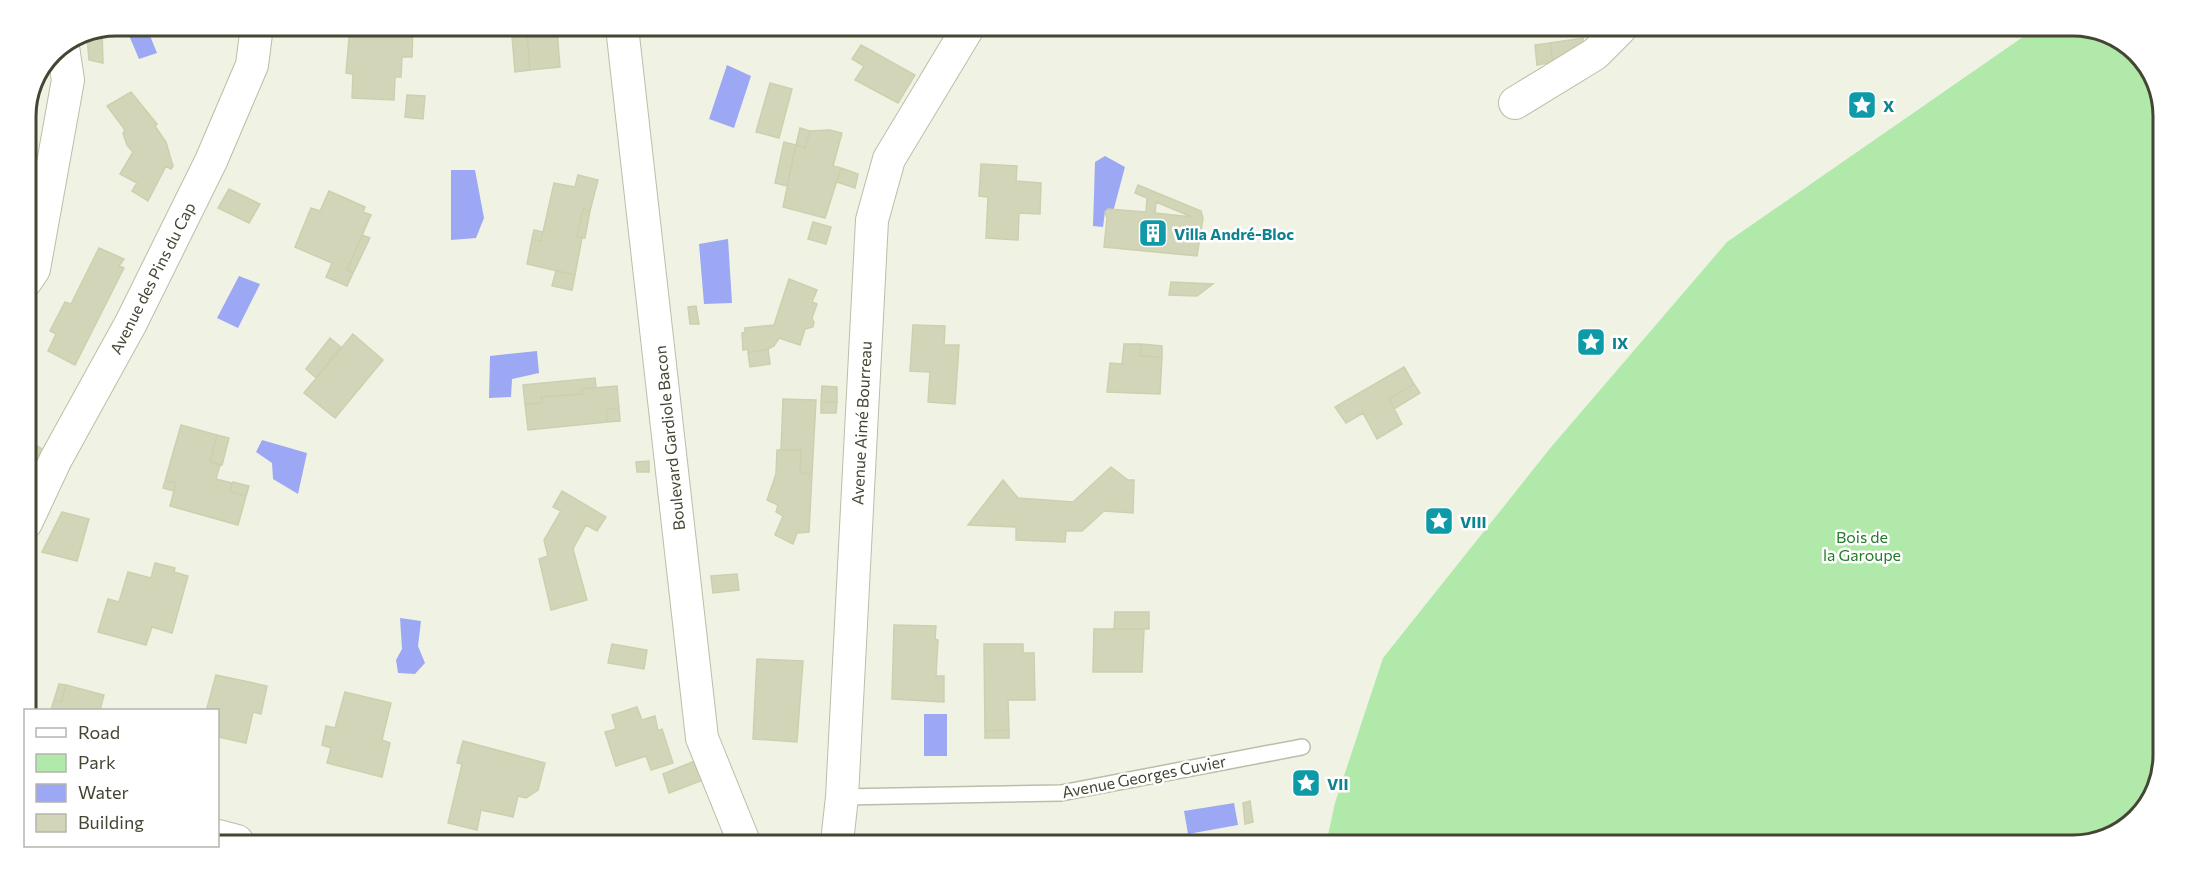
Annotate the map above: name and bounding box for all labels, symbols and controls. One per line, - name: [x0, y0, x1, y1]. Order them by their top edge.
- place icon: X: [1846, 89, 1878, 121]
- place label: X: [1883, 96, 1894, 115]
- street label: Avenue des Pins du Cap: [105, 199, 199, 357]
- building icon: Villa André-Bloc: [1137, 217, 1169, 249]
- place label: Villa André-Bloc: [1174, 224, 1294, 243]
- place icon: IX: [1575, 326, 1607, 358]
- place label: IX: [1612, 333, 1628, 352]
- street label: Avenue Aimé Bourreau: [847, 341, 875, 505]
- street label: Boulevard Gardiole Bacon: [650, 345, 688, 531]
- place icon: VIII: [1423, 505, 1455, 537]
- place label: VIII: [1460, 512, 1486, 531]
- park label: Bois de la Garoupe: [1823, 527, 1901, 564]
- legend: [24, 709, 219, 847]
- text: Road: [78, 721, 120, 743]
- text: Park: [78, 751, 116, 773]
- street label: Avenue Georges Cuvier: [1060, 751, 1228, 801]
- place icon: VII: [1290, 767, 1322, 799]
- place label: VII: [1327, 774, 1348, 793]
- text: Water: [78, 781, 129, 803]
- text: Building: [78, 811, 144, 833]

